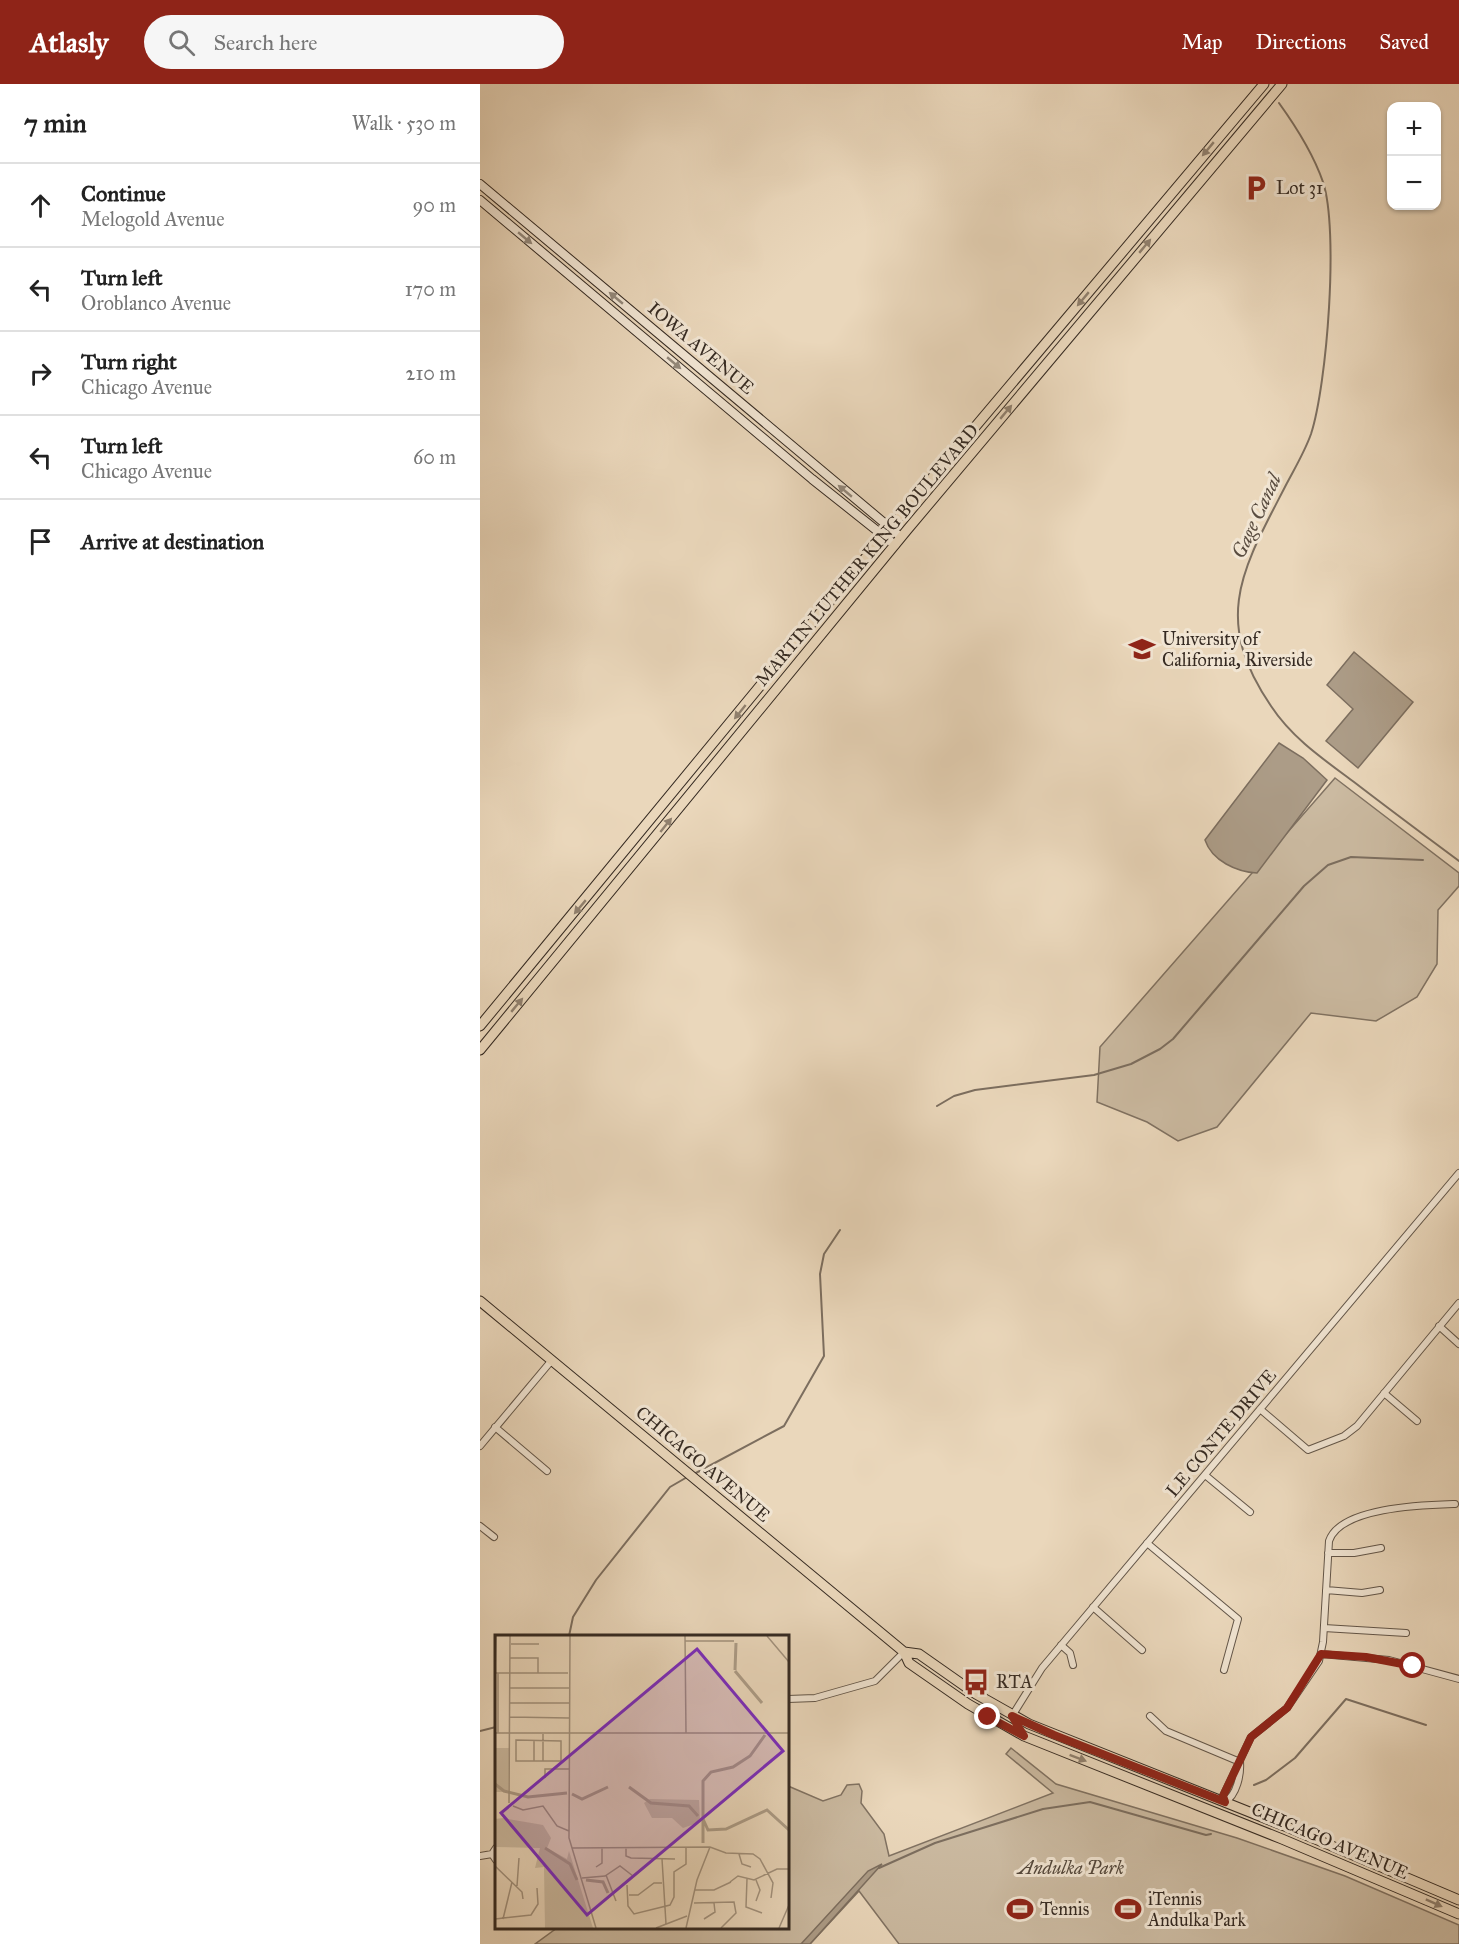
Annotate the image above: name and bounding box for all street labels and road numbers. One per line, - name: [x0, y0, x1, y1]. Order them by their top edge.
- street label: IOWA AVENUE: [643, 297, 759, 399]
- street label: MARTIN LUTHER KING BOULEVARD: [751, 419, 983, 691]
- street label: LE CONTE DRIVE: [1161, 1365, 1281, 1501]
- street label: CHICAGO AVENUE: [631, 1401, 775, 1527]
- street label: CHICAGO AVENUE: [1248, 1798, 1412, 1884]

